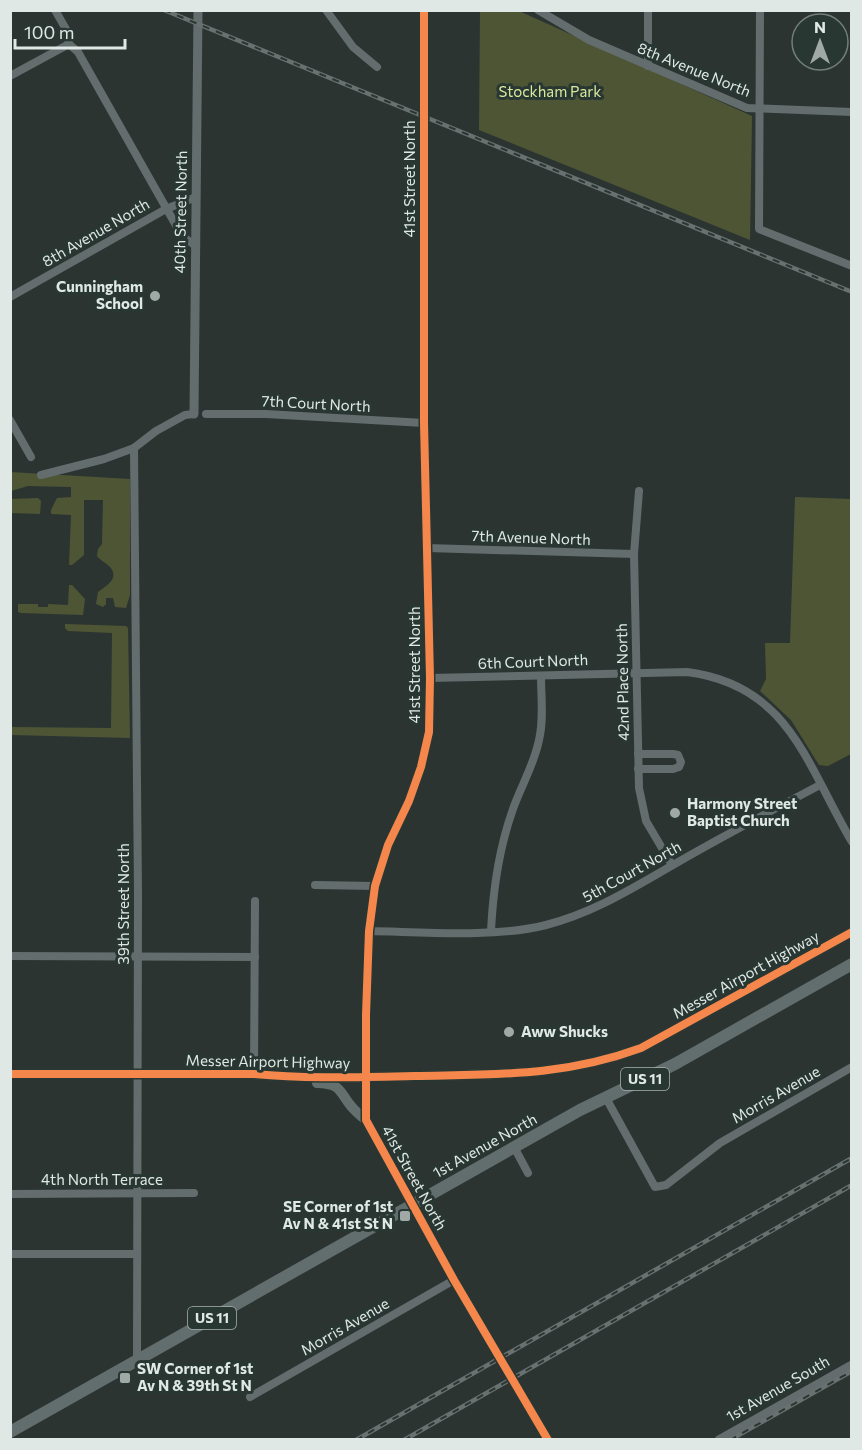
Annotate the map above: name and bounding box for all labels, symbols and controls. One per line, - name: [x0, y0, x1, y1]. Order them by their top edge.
- scale bar: [15, 12, 124, 50]
- north arrow: [790, 12, 850, 72]
- text: N: [814, 17, 826, 36]
- text: 100 m: [24, 21, 74, 43]
- street label: 8th Avenue North: [635, 38, 754, 100]
- park label: Stockham Park: [499, 82, 601, 100]
- street label: 41st Street North: [400, 120, 418, 238]
- street label: 40th Street North: [170, 150, 190, 273]
- street label: 8th Avenue North: [39, 194, 152, 270]
- place label: Cunningham School: [56, 277, 143, 312]
- marker: Cunningham School: [148, 289, 162, 303]
- street label: 7th Court North: [261, 391, 371, 415]
- street label: 7th Avenue North: [471, 526, 591, 548]
- street label: 41st Street North: [405, 606, 423, 724]
- street label: 42nd Place North: [612, 623, 632, 741]
- street label: 6th Court North: [477, 650, 588, 672]
- place label: Harmony Street Baptist Church: [687, 794, 797, 829]
- marker: Harmony Street Baptist Church: [668, 806, 682, 820]
- street label: 5th Court North: [579, 837, 684, 906]
- street label: 39th Street North: [114, 843, 132, 965]
- street label: Messer Airport Highway: [669, 926, 822, 1022]
- place label: Aww Shucks: [521, 1022, 608, 1040]
- marker: Aww Shucks: [502, 1025, 516, 1039]
- street label: Messer Airport Highway: [186, 1051, 351, 1071]
- street label: Morris Avenue: [728, 1062, 823, 1127]
- road number: US 11: [621, 1068, 669, 1090]
- street label: 1st Avenue North: [429, 1109, 540, 1181]
- street label: 41st Street North: [379, 1122, 451, 1233]
- street label: 4th North Terrace: [41, 1170, 163, 1188]
- place label: SE Corner of 1st Av N & 41st St N: [283, 1197, 393, 1232]
- marker: SE Corner of 1st Av N & 41st St N: [398, 1209, 412, 1223]
- street label: Morris Avenue: [297, 1294, 392, 1359]
- road number: US 11: [188, 1307, 236, 1329]
- street label: 1st Avenue South: [723, 1351, 832, 1425]
- place label: SW Corner of 1st Av N & 39th St N: [137, 1359, 253, 1394]
- marker: SW Corner of 1st Av N & 39th St N: [118, 1371, 132, 1385]

